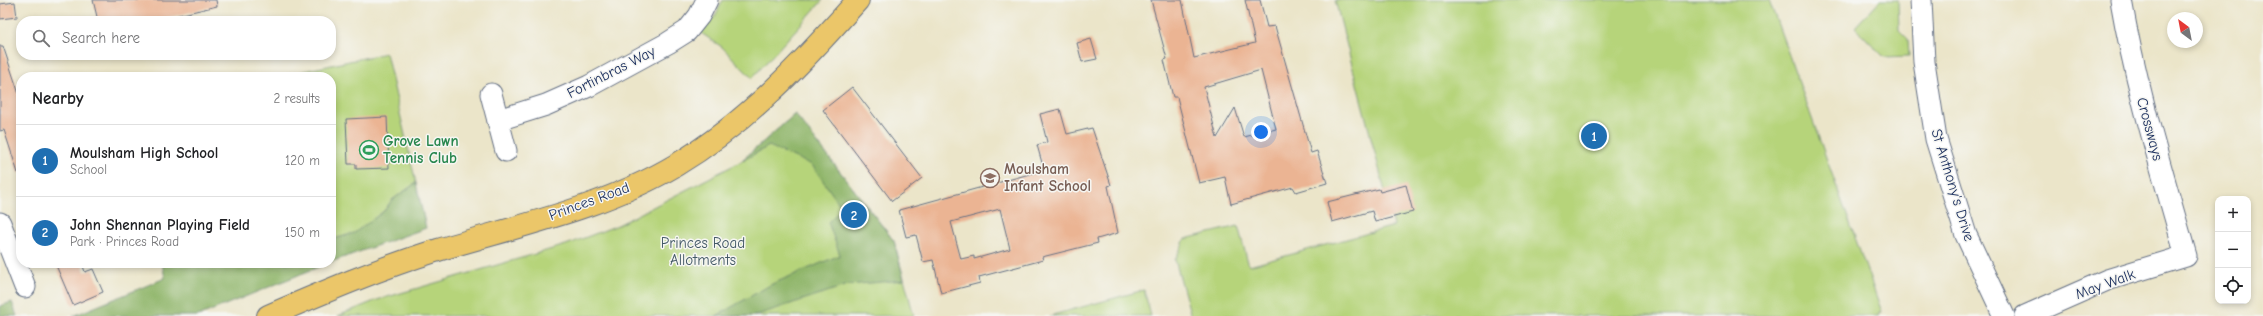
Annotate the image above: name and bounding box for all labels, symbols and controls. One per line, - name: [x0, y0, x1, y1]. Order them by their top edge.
- north arrow: [2167, 12, 2203, 48]
- search box: [16, 16, 336, 60]
- icon: search: [30, 27, 52, 49]
- text: Search here: [62, 29, 140, 47]
- street label: Fortinbras Way: [564, 42, 658, 102]
- text: Nearby: [32, 89, 83, 108]
- text: 2 results: [273, 91, 320, 106]
- street label: Crossways: [2133, 95, 2167, 163]
- pin: 1: [1581, 121, 1607, 151]
- your location: [1251, 122, 1271, 142]
- street label: St Anthony's Drive: [1927, 127, 1979, 244]
- place label: Grove Lawn Tennis Club: [383, 132, 459, 167]
- sports icon: Grove Lawn Tennis Club: [358, 139, 380, 161]
- text: Moulsham High School: [70, 144, 218, 162]
- text: 1: [42, 153, 48, 168]
- text: 120 m: [285, 153, 320, 168]
- place label: Moulsham Infant School: [1004, 160, 1091, 195]
- text: School: [70, 162, 107, 177]
- school or university icon: Moulsham Infant School: [979, 167, 1001, 189]
- street label: Princes Road: [546, 178, 632, 224]
- map controls: [2215, 196, 2251, 304]
- button: +: [2215, 196, 2251, 232]
- pin: 2: [841, 200, 867, 230]
- text: John Shennan Playing Field: [70, 216, 250, 234]
- text: 2: [42, 225, 48, 240]
- text: 150 m: [285, 225, 320, 240]
- button: −: [2215, 232, 2251, 268]
- text: Park · Princes Road: [70, 234, 179, 249]
- park label: Princes Road Allotments: [661, 234, 745, 269]
- street label: May Walk: [2073, 265, 2138, 303]
- button: locate: [2215, 268, 2251, 304]

